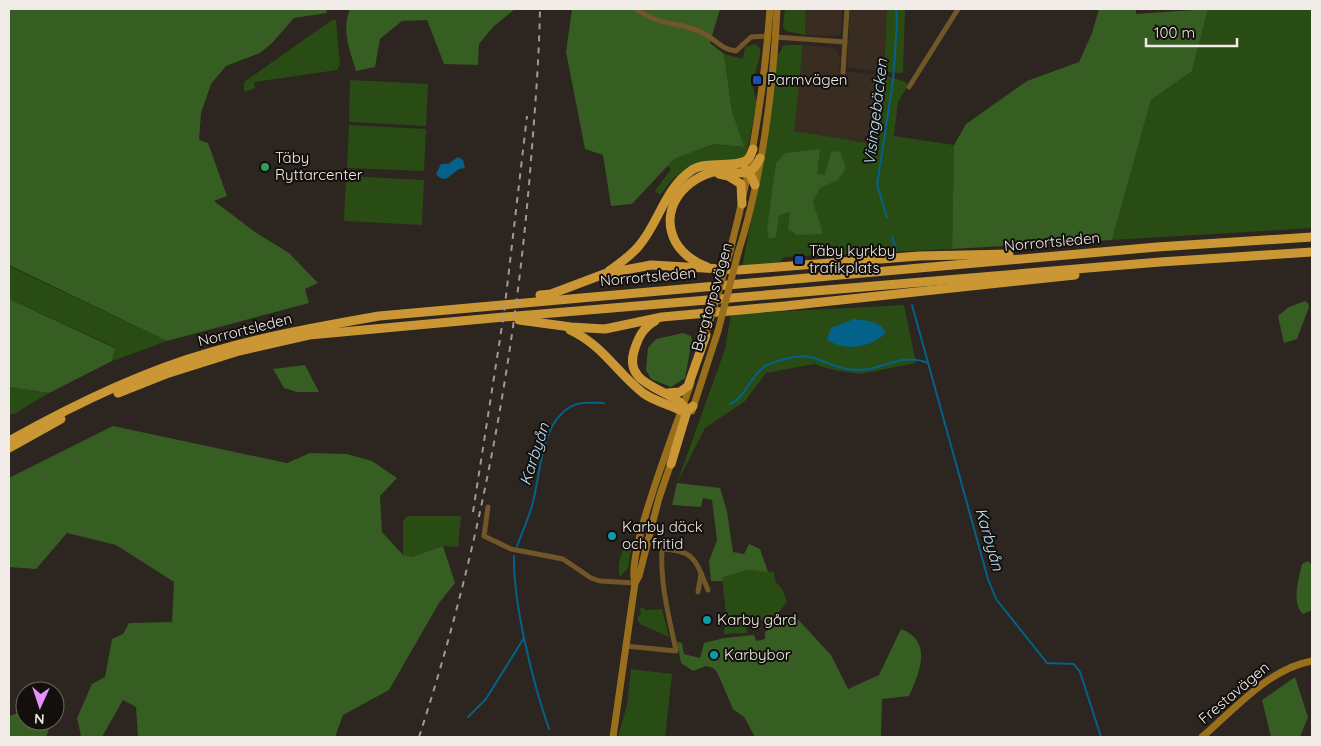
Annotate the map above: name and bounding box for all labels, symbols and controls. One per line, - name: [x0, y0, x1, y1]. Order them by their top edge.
- scale bar: [1146, 15, 1237, 47]
- text: 100 m: [1154, 23, 1195, 42]
- water label: Visingebäcken: [859, 57, 892, 166]
- place label: Parmvägen: [767, 70, 848, 89]
- marker: Parmvägen: [751, 74, 763, 86]
- place label: Täby Ryttarcenter: [275, 148, 363, 184]
- marker: Täby Ryttarcenter: [259, 161, 271, 173]
- street label: Norrortsleden: [1003, 228, 1101, 255]
- street label: Bergtorpsvägen: [687, 240, 736, 353]
- place label: Täby kyrkby trafikplats: [809, 241, 895, 277]
- marker: Täby kyrkby trafikplats: [793, 254, 805, 266]
- street label: Norrortsleden: [599, 263, 697, 290]
- street label: Norrortsleden: [196, 309, 294, 350]
- water label: Karbyån: [515, 420, 554, 488]
- water label: Karbyån: [972, 505, 1009, 573]
- place label: Karby däck och fritid: [622, 517, 703, 553]
- marker: Karby däck och fritid: [606, 530, 618, 542]
- place label: Karby gård: [717, 610, 797, 629]
- marker: Karby gård: [701, 614, 713, 626]
- place label: Karbybor: [724, 645, 791, 664]
- marker: Karbybor: [708, 649, 720, 661]
- street label: Frestavägen: [1194, 658, 1273, 728]
- north arrow: [15, 681, 65, 731]
- text: N: [34, 710, 45, 728]

